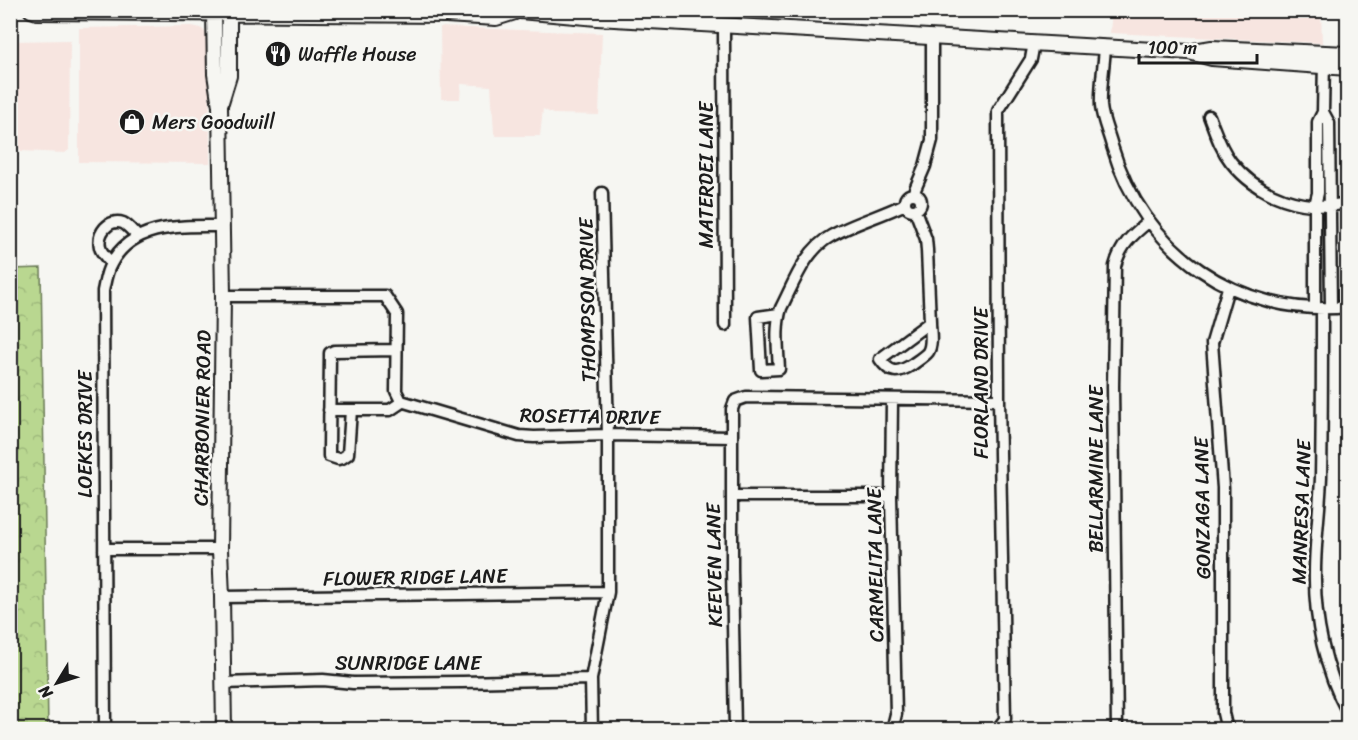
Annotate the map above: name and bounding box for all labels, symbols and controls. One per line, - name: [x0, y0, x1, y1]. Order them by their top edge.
- scale bar: [1139, 27, 1258, 65]
- text: 100 m: [1148, 32, 1197, 64]
- place label: Waffle House: [298, 37, 417, 72]
- restaurant icon: Waffle House: [263, 39, 293, 69]
- street label: MATERDEI LANE: [689, 100, 724, 248]
- place label: Mers Goodwill: [152, 105, 275, 140]
- shop icon: Mers Goodwill: [117, 107, 147, 137]
- street label: THOMPSON DRIVE: [569, 216, 606, 383]
- street label: FLORLAND DRIVE: [964, 305, 999, 459]
- street label: CHARBONIER ROAD: [183, 330, 222, 506]
- street label: LOEKES DRIVE: [68, 368, 103, 498]
- street label: BELLARMINE LANE: [1079, 383, 1114, 553]
- street label: ROSETTA DRIVE: [520, 398, 662, 435]
- street label: GONZAGA LANE: [1184, 435, 1221, 579]
- street label: MANRESA LANE: [1281, 437, 1322, 585]
- street label: CARMELITA LANE: [857, 486, 894, 642]
- street label: KEEVEN LANE: [696, 501, 733, 627]
- street label: FLOWER RIDGE LANE: [323, 558, 509, 597]
- street label: SUNRIDGE LANE: [335, 646, 483, 681]
- north arrow: [27, 653, 87, 713]
- text: N: [30, 678, 61, 706]

